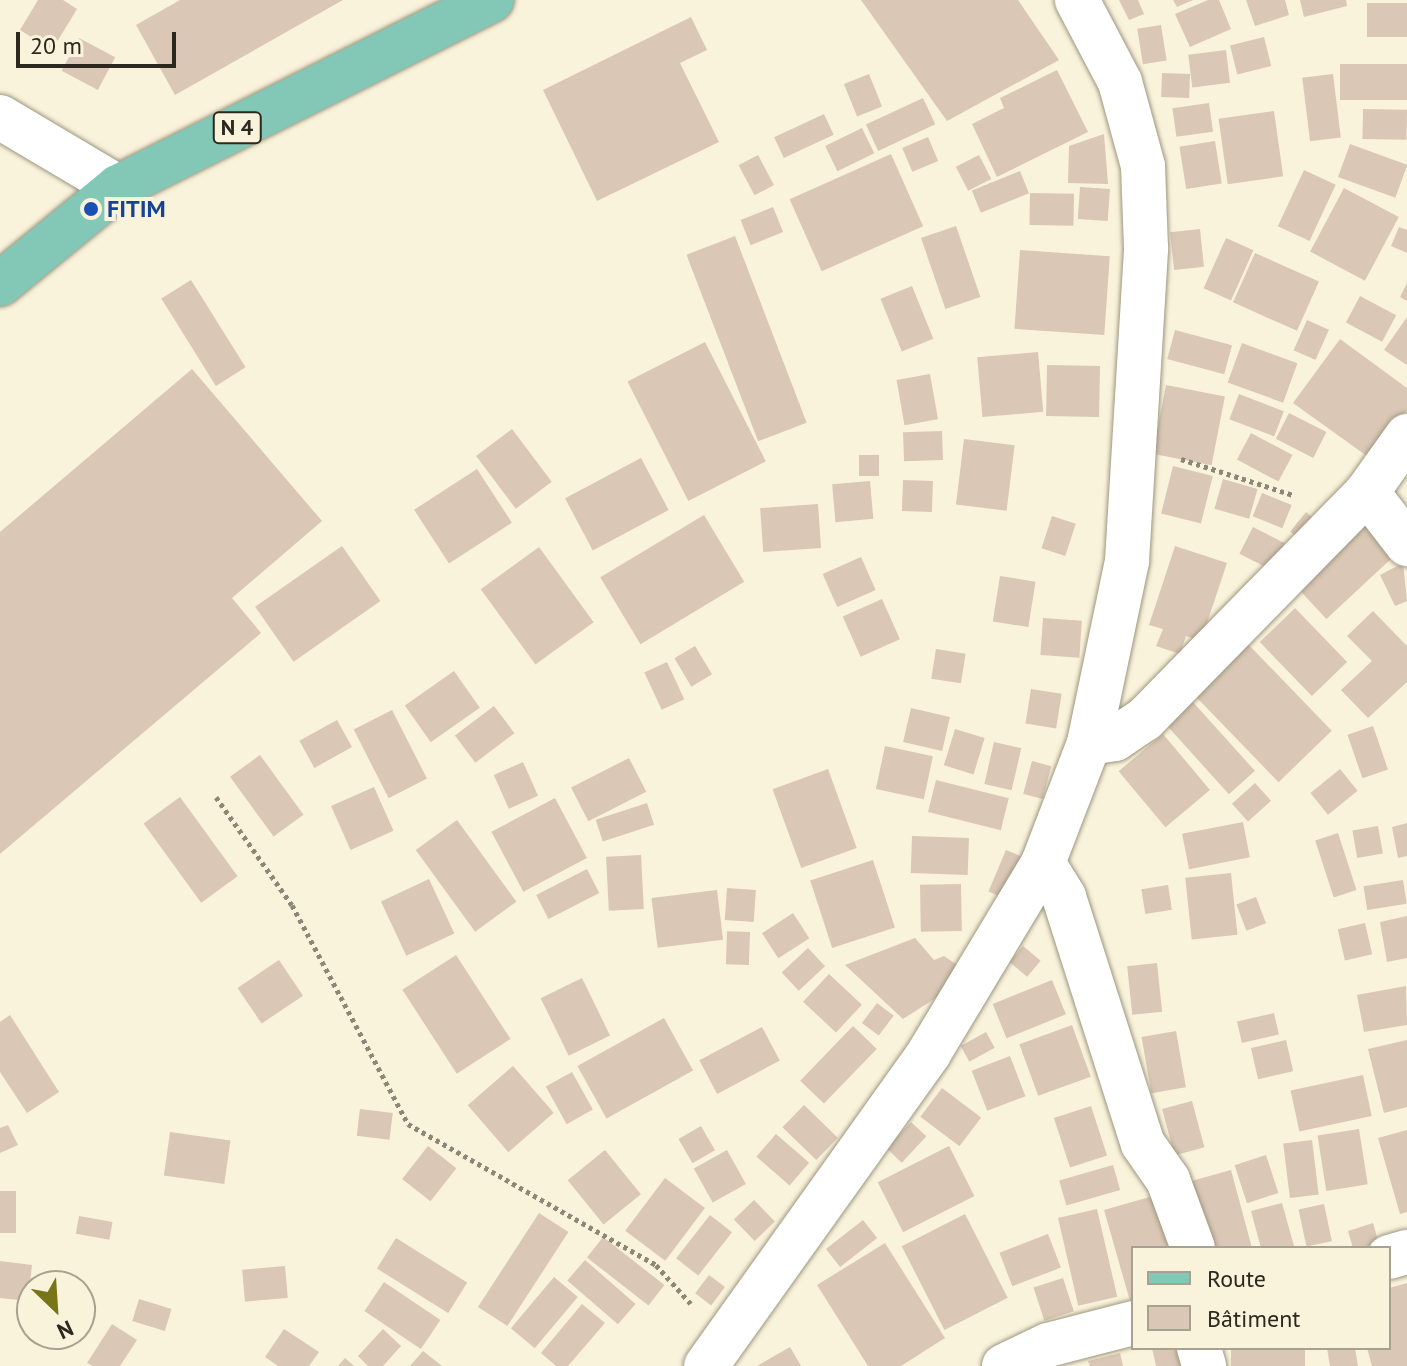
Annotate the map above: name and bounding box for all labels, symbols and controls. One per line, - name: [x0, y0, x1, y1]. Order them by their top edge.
- scale bar: [20, 16, 180, 66]
- text: 20 m: [30, 30, 82, 61]
- road number: N 4: [211, 110, 263, 146]
- place label: FITIM: [107, 195, 166, 223]
- marker: FITIM: [82, 200, 100, 218]
- legend: [1131, 1246, 1391, 1350]
- text: Route: [1207, 1263, 1266, 1294]
- north arrow: [16, 1270, 96, 1350]
- text: Bâtiment: [1207, 1303, 1300, 1334]
- text: N: [53, 1314, 78, 1346]

